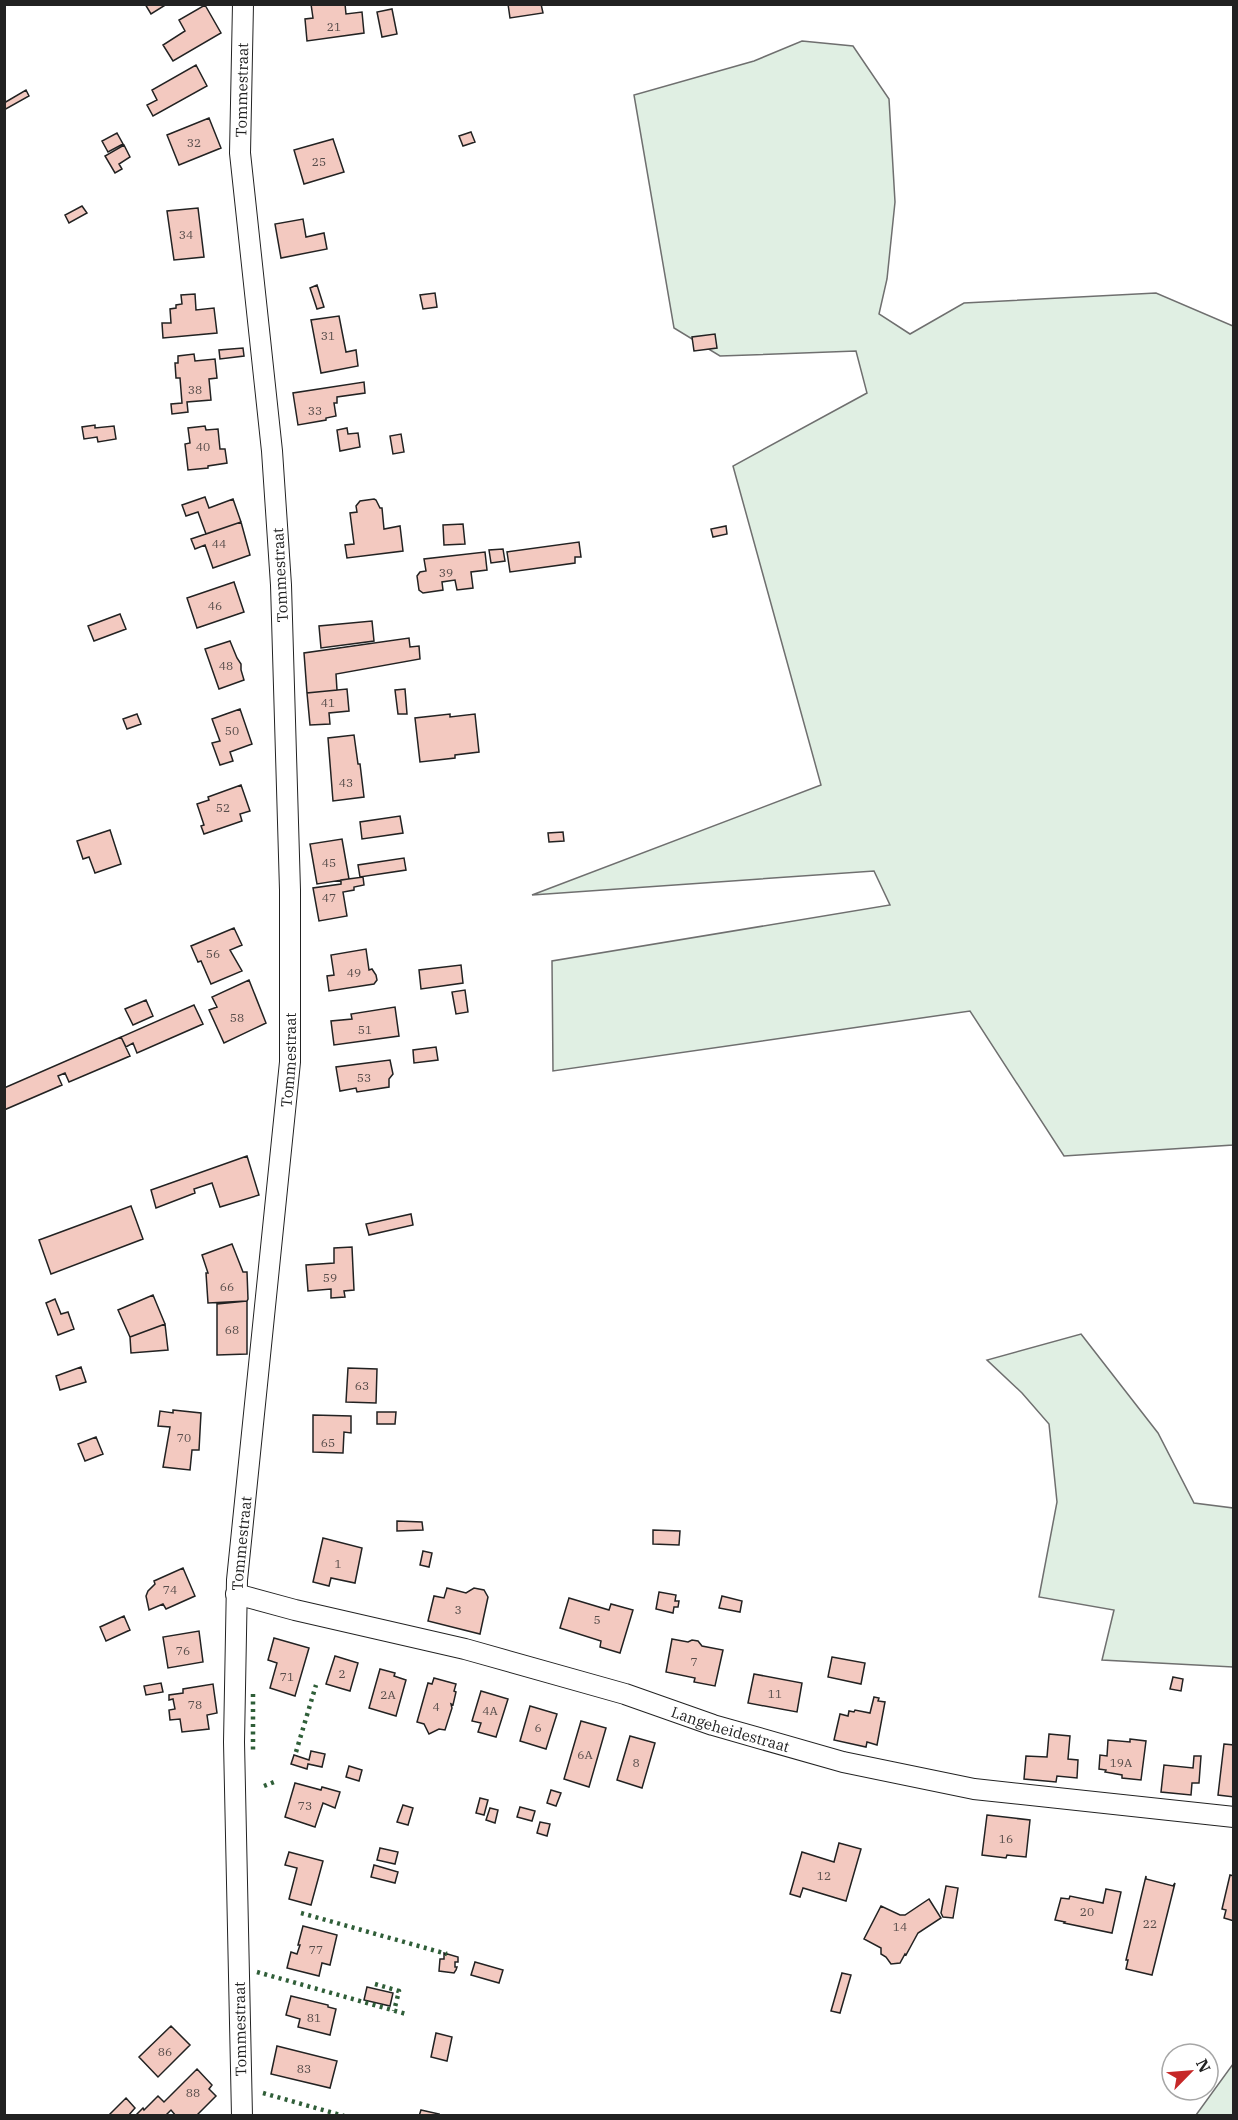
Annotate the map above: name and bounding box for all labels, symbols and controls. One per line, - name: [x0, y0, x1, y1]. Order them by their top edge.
- house number: 21: [327, 19, 341, 34]
- street label: Tommestraat: [231, 42, 252, 138]
- house number: 32: [187, 135, 201, 150]
- house number: 25: [312, 154, 326, 169]
- house number: 34: [179, 227, 193, 242]
- house number: 31: [321, 328, 335, 343]
- house number: 38: [188, 382, 202, 397]
- house number: 33: [308, 403, 322, 418]
- house number: 40: [196, 439, 210, 454]
- street label: Tommestraat: [268, 527, 292, 623]
- house number: 44: [212, 536, 226, 551]
- house number: 39: [439, 565, 453, 580]
- house number: 46: [208, 598, 222, 613]
- house number: 48: [219, 658, 233, 673]
- house number: 41: [321, 695, 335, 710]
- house number: 50: [225, 723, 239, 738]
- house number: 43: [339, 775, 353, 790]
- house number: 52: [216, 800, 230, 815]
- house number: 45: [322, 855, 336, 870]
- house number: 47: [322, 890, 336, 905]
- house number: 56: [206, 946, 220, 961]
- house number: 49: [347, 965, 361, 980]
- house number: 58: [230, 1010, 244, 1025]
- street label: Tommestraat: [276, 1012, 300, 1108]
- house number: 51: [358, 1022, 372, 1037]
- house number: 53: [357, 1070, 371, 1085]
- house number: 59: [323, 1270, 337, 1285]
- house number: 66: [220, 1279, 234, 1294]
- house number: 68: [225, 1322, 239, 1337]
- house number: 63: [355, 1378, 369, 1393]
- house number: 70: [177, 1430, 191, 1445]
- house number: 65: [321, 1435, 335, 1450]
- street label: Tommestraat: [227, 1495, 255, 1591]
- house number: 1: [334, 1556, 342, 1571]
- house number: 74: [163, 1582, 177, 1597]
- house number: 3: [454, 1602, 462, 1617]
- house number: 5: [593, 1612, 601, 1627]
- house number: 76: [176, 1643, 190, 1658]
- house number: 7: [690, 1654, 698, 1669]
- house number: 2: [338, 1666, 346, 1681]
- house number: 71: [280, 1669, 294, 1684]
- house number: 11: [768, 1686, 782, 1701]
- house number: 2A: [380, 1687, 396, 1702]
- house number: 78: [188, 1697, 202, 1712]
- house number: 4: [432, 1699, 440, 1714]
- street label: Langeheidestraat: [669, 1702, 792, 1756]
- house number: 4A: [482, 1703, 498, 1718]
- house number: 6: [534, 1720, 542, 1735]
- house number: 6A: [577, 1747, 593, 1762]
- house number: 8: [632, 1755, 640, 1770]
- house number: 19A: [1110, 1755, 1133, 1770]
- house number: 73: [298, 1798, 312, 1813]
- house number: 16: [999, 1831, 1013, 1846]
- house number: 12: [817, 1868, 831, 1883]
- house number: 20: [1080, 1904, 1094, 1919]
- house number: 22: [1143, 1916, 1157, 1931]
- house number: 14: [893, 1919, 907, 1934]
- house number: 77: [309, 1942, 323, 1957]
- street label: Tommestraat: [230, 1981, 250, 2077]
- house number: 81: [307, 2010, 321, 2025]
- north arrow: [1160, 2042, 1220, 2102]
- house number: 86: [158, 2044, 172, 2059]
- text: N: [1192, 2056, 1215, 2076]
- house number: 83: [297, 2061, 311, 2076]
- house number: 88: [186, 2085, 200, 2100]

